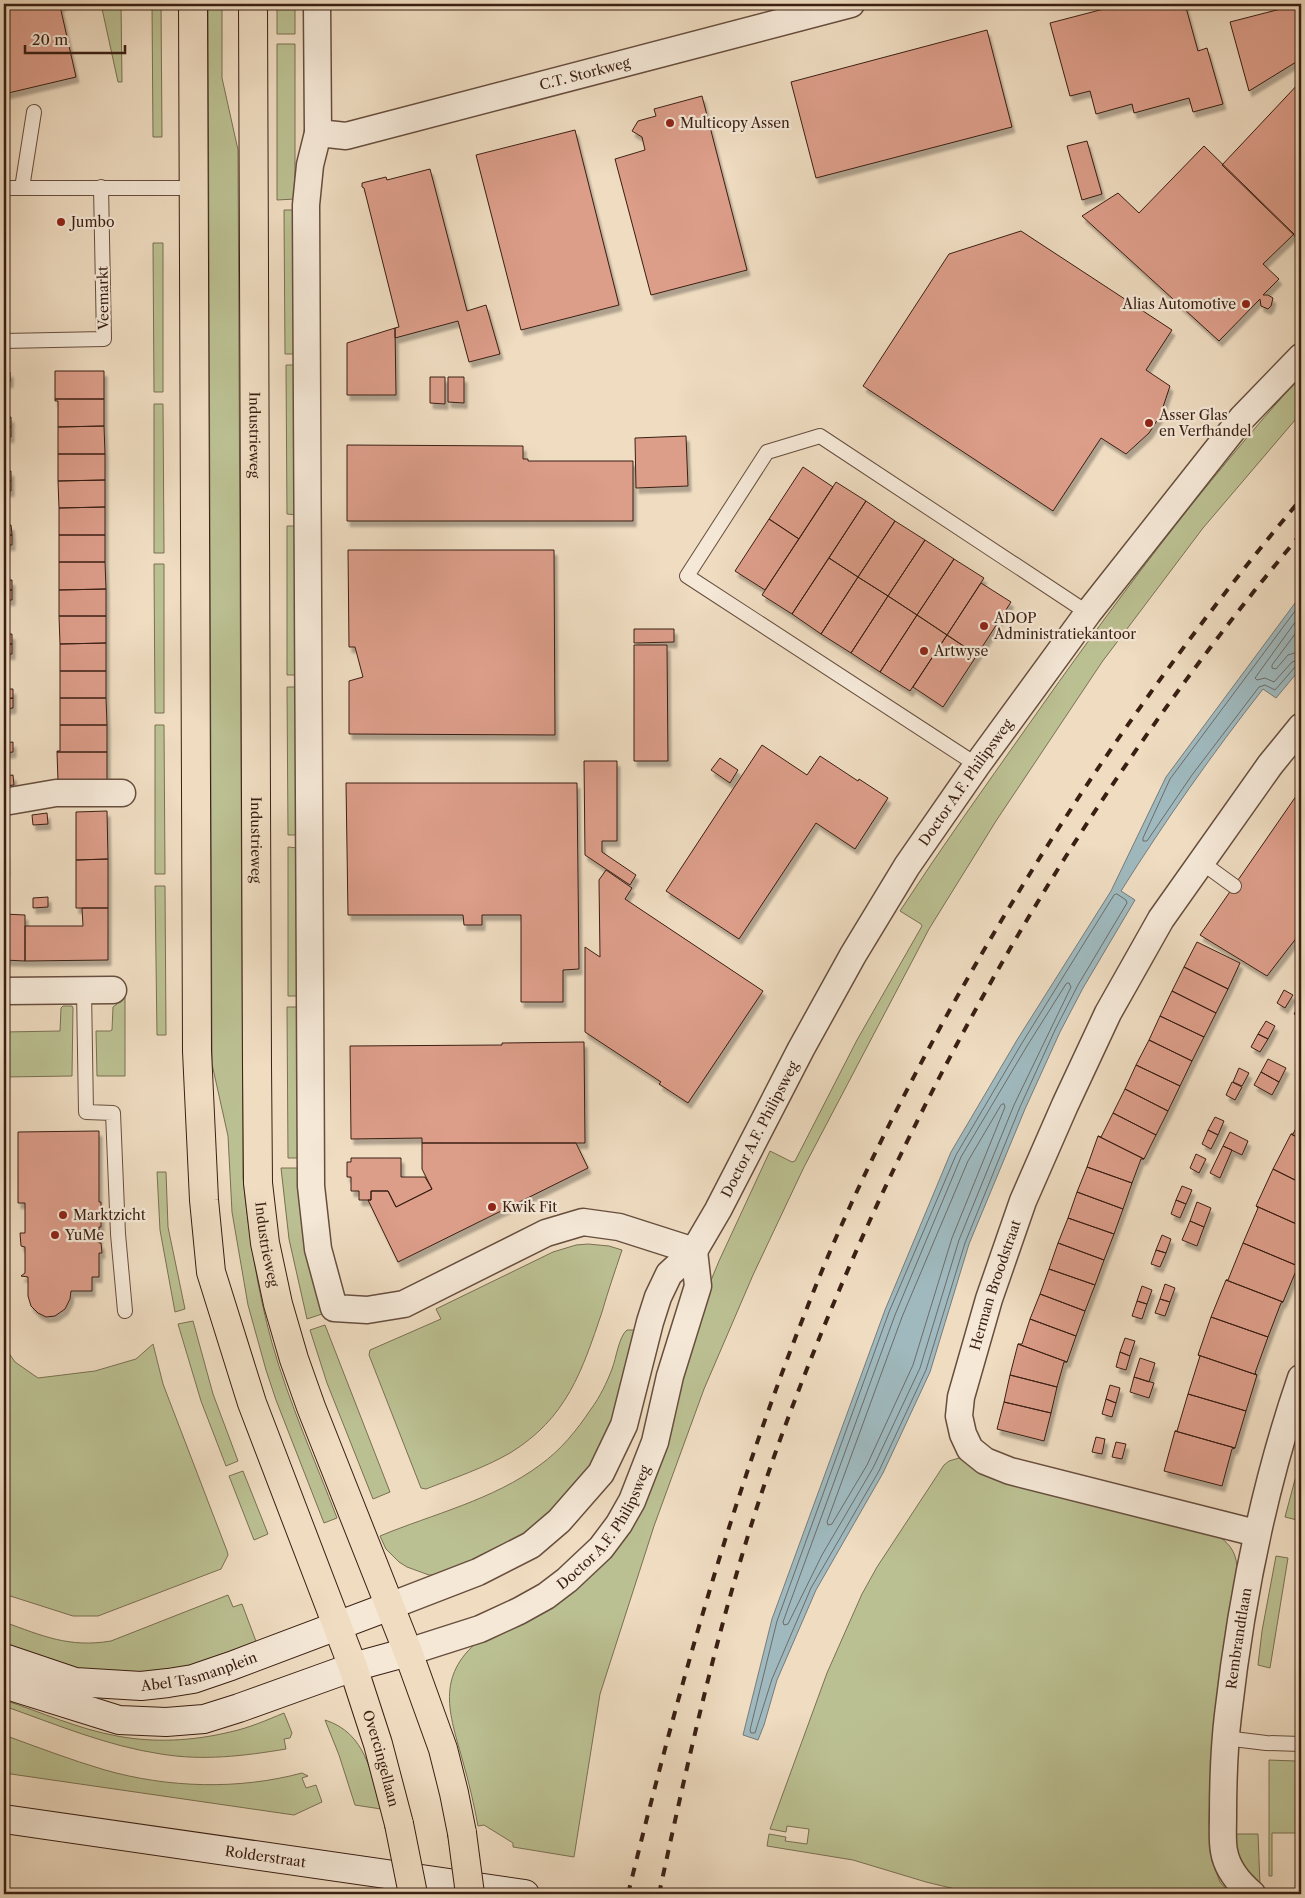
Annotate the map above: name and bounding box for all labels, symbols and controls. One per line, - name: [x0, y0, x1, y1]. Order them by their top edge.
- scale bar: [25, 22, 125, 54]
- text: 20 m: [32, 30, 68, 49]
- street label: C.T. Storkweg: [538, 53, 633, 94]
- place label: Multicopy Assen: [680, 114, 790, 132]
- marker: Multicopy Assen: [664, 117, 676, 129]
- place label: Jumbo: [69, 213, 115, 231]
- marker: Jumbo: [55, 216, 67, 228]
- street label: Veemarkt: [93, 266, 113, 331]
- place label: Alias Automotive: [1122, 295, 1236, 313]
- marker: Alias Automotive: [1240, 298, 1252, 310]
- street label: Industrieweg: [245, 392, 264, 479]
- place label: Asser Glas en Verfhandel: [1158, 406, 1251, 440]
- marker: Asser Glas en Verfhandel: [1143, 417, 1155, 429]
- place label: ADOP Administratiekantoor: [993, 609, 1136, 643]
- marker: ADOP Administratiekantoor: [978, 620, 990, 632]
- place label: Artwyse: [933, 642, 988, 660]
- marker: Artwyse: [918, 645, 930, 657]
- street label: Doctor A.F. Philipsweg: [915, 715, 1017, 849]
- street label: Industrieweg: [247, 797, 265, 884]
- street label: Doctor A.F. Philipsweg: [717, 1057, 802, 1200]
- place label: Kwik Fit: [502, 1198, 557, 1216]
- street label: Industrieweg: [251, 1201, 283, 1289]
- marker: Kwik Fit: [486, 1201, 498, 1213]
- place label: Marktzicht: [73, 1206, 146, 1224]
- marker: Marktzicht: [57, 1209, 69, 1221]
- street label: Herman Broodstraat: [966, 1217, 1025, 1352]
- place label: YuMe: [64, 1226, 104, 1244]
- marker: YuMe: [49, 1229, 61, 1241]
- street label: Doctor A.F. Philipsweg: [553, 1462, 654, 1593]
- street label: Rembrandtlaan: [1222, 1586, 1256, 1690]
- street label: Abel Tasmanplein: [139, 1648, 260, 1695]
- street label: Overcingellaan: [359, 1708, 403, 1809]
- street label: Rolderstraat: [224, 1842, 307, 1871]

